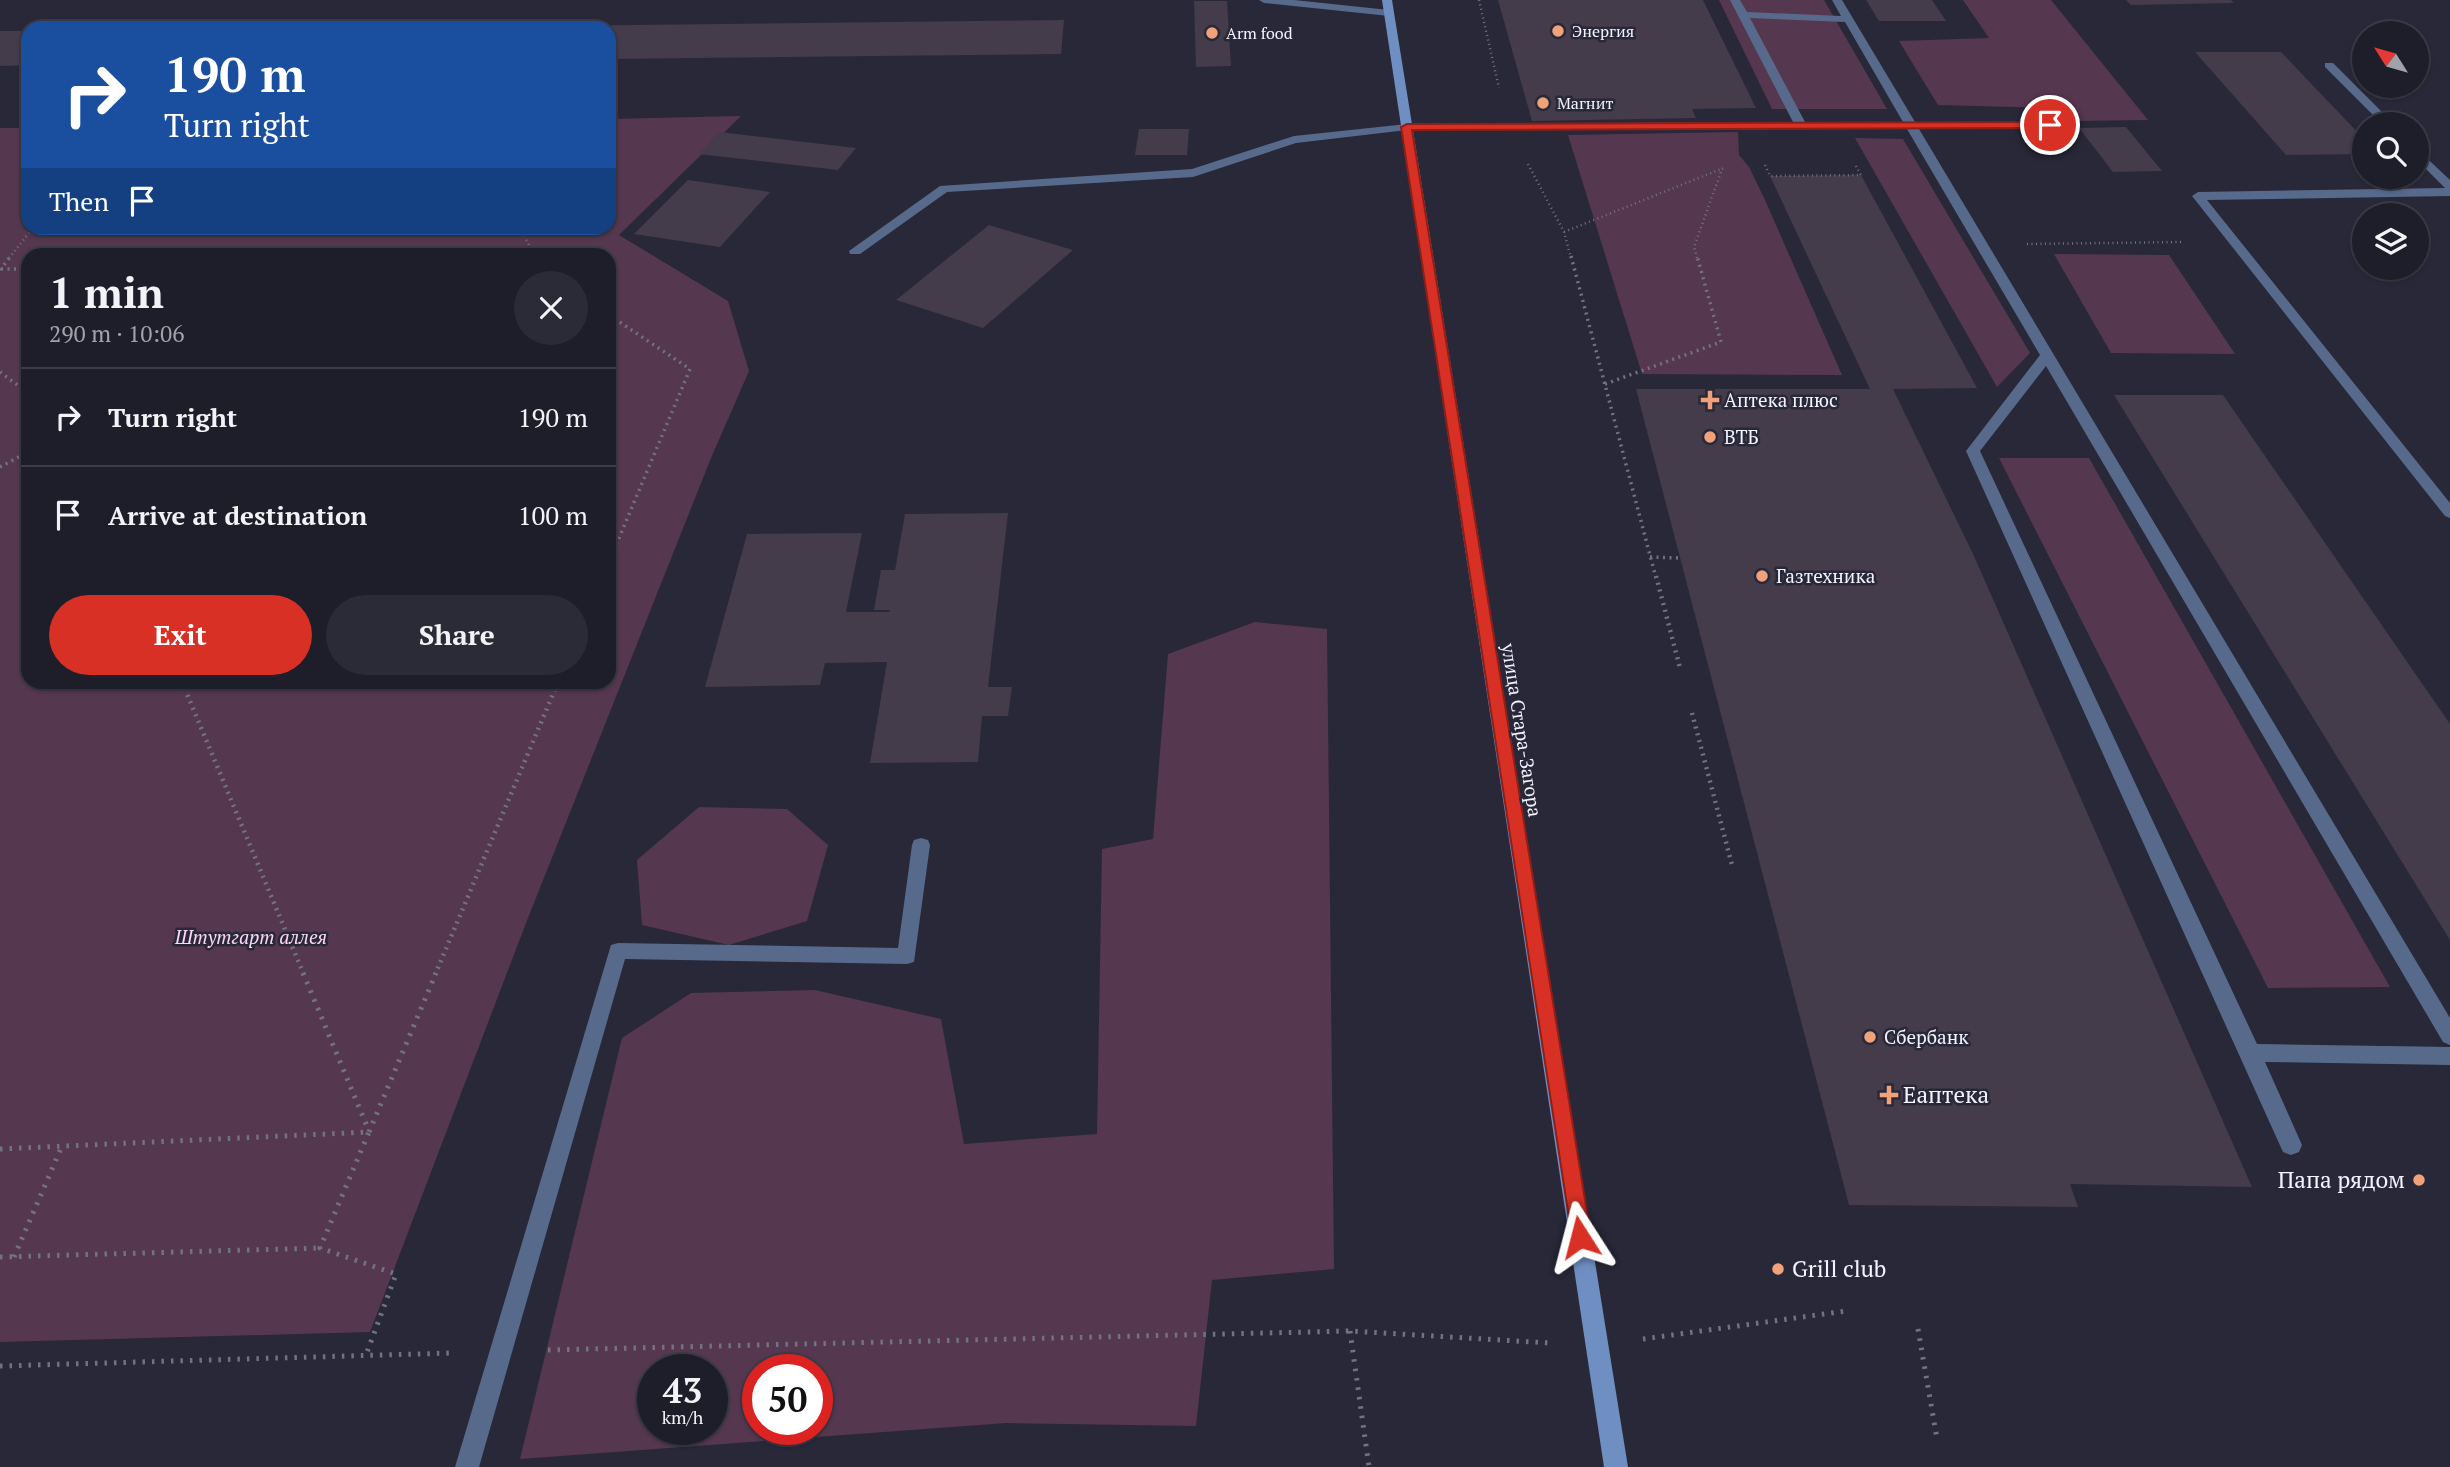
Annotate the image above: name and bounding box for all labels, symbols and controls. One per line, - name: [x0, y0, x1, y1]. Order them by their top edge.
- place label: Энергия: [1572, 20, 1634, 42]
- north arrow: [2352, 21, 2429, 98]
- map controls: [2352, 21, 2429, 280]
- place label: Arm food: [1226, 22, 1293, 44]
- marker: Энергия: [1550, 23, 1566, 39]
- marker: Arm food: [1204, 25, 1220, 41]
- text: 190 m: [164, 41, 306, 106]
- icon: right: [49, 49, 140, 140]
- place label: Магнит: [1557, 92, 1613, 114]
- marker: Магнит: [1535, 95, 1551, 111]
- pin: [2020, 95, 2080, 155]
- text: Turn right: [164, 104, 310, 146]
- icon: arrive: [2031, 106, 2069, 144]
- button: search: [2352, 112, 2429, 189]
- icon: arrive: [123, 182, 161, 220]
- text: Then: [49, 184, 109, 218]
- button: layers: [2352, 203, 2429, 280]
- text: 1 min: [49, 264, 164, 320]
- button: close: [514, 271, 588, 345]
- text: 290 m · 10:06: [49, 318, 184, 349]
- place label: Аптека плюс: [1724, 387, 1838, 412]
- marker: Аптека плюс: [1702, 392, 1718, 408]
- icon: right: [49, 398, 87, 436]
- text: Turn right: [108, 400, 237, 434]
- text: 190 m: [518, 400, 588, 434]
- place label: ВТБ: [1724, 424, 1759, 449]
- marker: ВТБ: [1702, 429, 1718, 445]
- icon: arrive: [49, 496, 87, 534]
- text: Arrive at destination: [108, 498, 367, 532]
- text: 100 m: [518, 498, 588, 532]
- place label: Газтехника: [1776, 563, 1876, 588]
- marker: Газтехника: [1754, 568, 1770, 584]
- button: Exit: [49, 595, 312, 675]
- button: Share: [326, 595, 588, 675]
- street label: улица Стара-Загора: [1496, 640, 1549, 819]
- park label: Штутгарт аллея: [174, 924, 327, 949]
- place label: Сбербанк: [1884, 1024, 1969, 1049]
- marker: Сбербанк: [1862, 1029, 1878, 1045]
- place label: Еаптека: [1903, 1079, 1989, 1110]
- marker: Еаптека: [1881, 1087, 1897, 1103]
- place label: Папа рядом: [2278, 1164, 2405, 1195]
- marker: Папа рядом: [2411, 1172, 2427, 1188]
- position arrow: [1543, 1200, 1617, 1274]
- place label: Grill club: [1792, 1253, 1886, 1284]
- marker: Grill club: [1770, 1261, 1786, 1277]
- speed limit sign: 50: [742, 1354, 833, 1445]
- text: 43: [663, 1367, 702, 1413]
- text: km/h: [662, 1405, 703, 1429]

